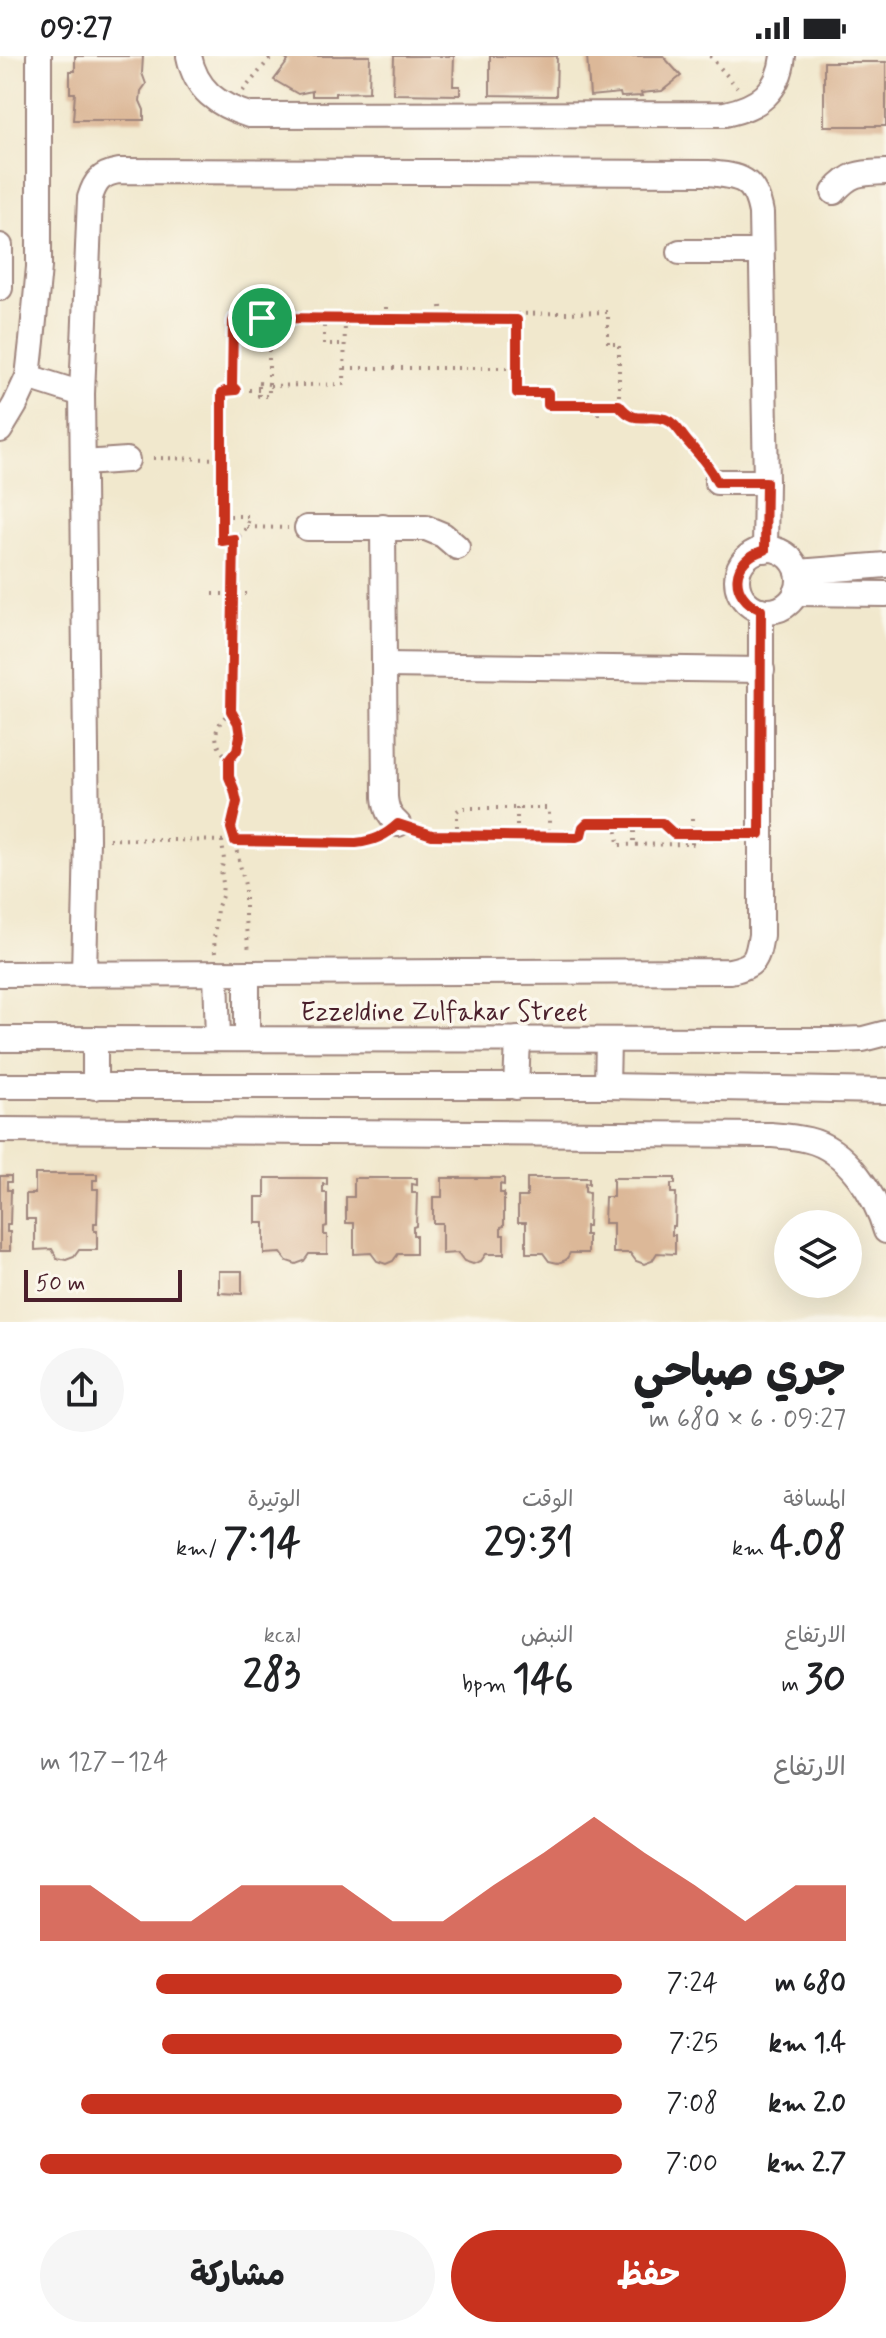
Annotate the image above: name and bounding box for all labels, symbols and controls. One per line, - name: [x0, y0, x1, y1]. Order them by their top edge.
- text: 09:27: [40, 9, 112, 48]
- pin: [228, 284, 296, 352]
- icon: arrive: [240, 296, 284, 340]
- street label: Ezzeldine Zulfakar Street: [301, 996, 587, 1030]
- map controls: [774, 1210, 862, 1298]
- button: layers: [774, 1210, 862, 1298]
- scale bar: [24, 1266, 182, 1302]
- text: 50 m: [36, 1270, 85, 1298]
- text: جري صباحي: [633, 1344, 846, 1402]
- button: share: [40, 1348, 124, 1432]
- text: 09:27 · 6 × 680 m: [649, 1403, 846, 1437]
- text: الوتيرة: [248, 1486, 301, 1514]
- text: الوقت: [522, 1486, 573, 1514]
- text: المسافة: [783, 1486, 846, 1514]
- text: 7:14: [224, 1518, 301, 1570]
- text: 29:31: [484, 1518, 573, 1570]
- text: 4.08: [770, 1518, 846, 1570]
- text: /km: [176, 1535, 224, 1563]
- text: km: [732, 1535, 770, 1563]
- text: kcal: [264, 1622, 301, 1650]
- text: النبض: [521, 1622, 573, 1650]
- text: الارتفاع: [784, 1622, 846, 1650]
- text: 283: [243, 1650, 301, 1702]
- text: 146: [512, 1654, 573, 1706]
- text: 30: [805, 1654, 846, 1706]
- text: bpm: [462, 1671, 512, 1699]
- text: m: [782, 1671, 805, 1699]
- text: 124–127 m: [40, 1746, 168, 1780]
- text: الارتفاع: [773, 1751, 846, 1785]
- text: 7:24: [667, 1967, 718, 2001]
- text: 680 m: [775, 1967, 846, 2001]
- text: 7:25: [669, 2027, 718, 2061]
- text: 1.4 km: [769, 2027, 846, 2061]
- text: 7:08: [666, 2087, 718, 2121]
- text: 2.0 km: [768, 2087, 846, 2121]
- text: 7:00: [666, 2147, 718, 2181]
- text: 2.7 km: [767, 2147, 846, 2181]
- button: مشاركة: [40, 2230, 435, 2322]
- button: حفظ: [451, 2230, 846, 2322]

